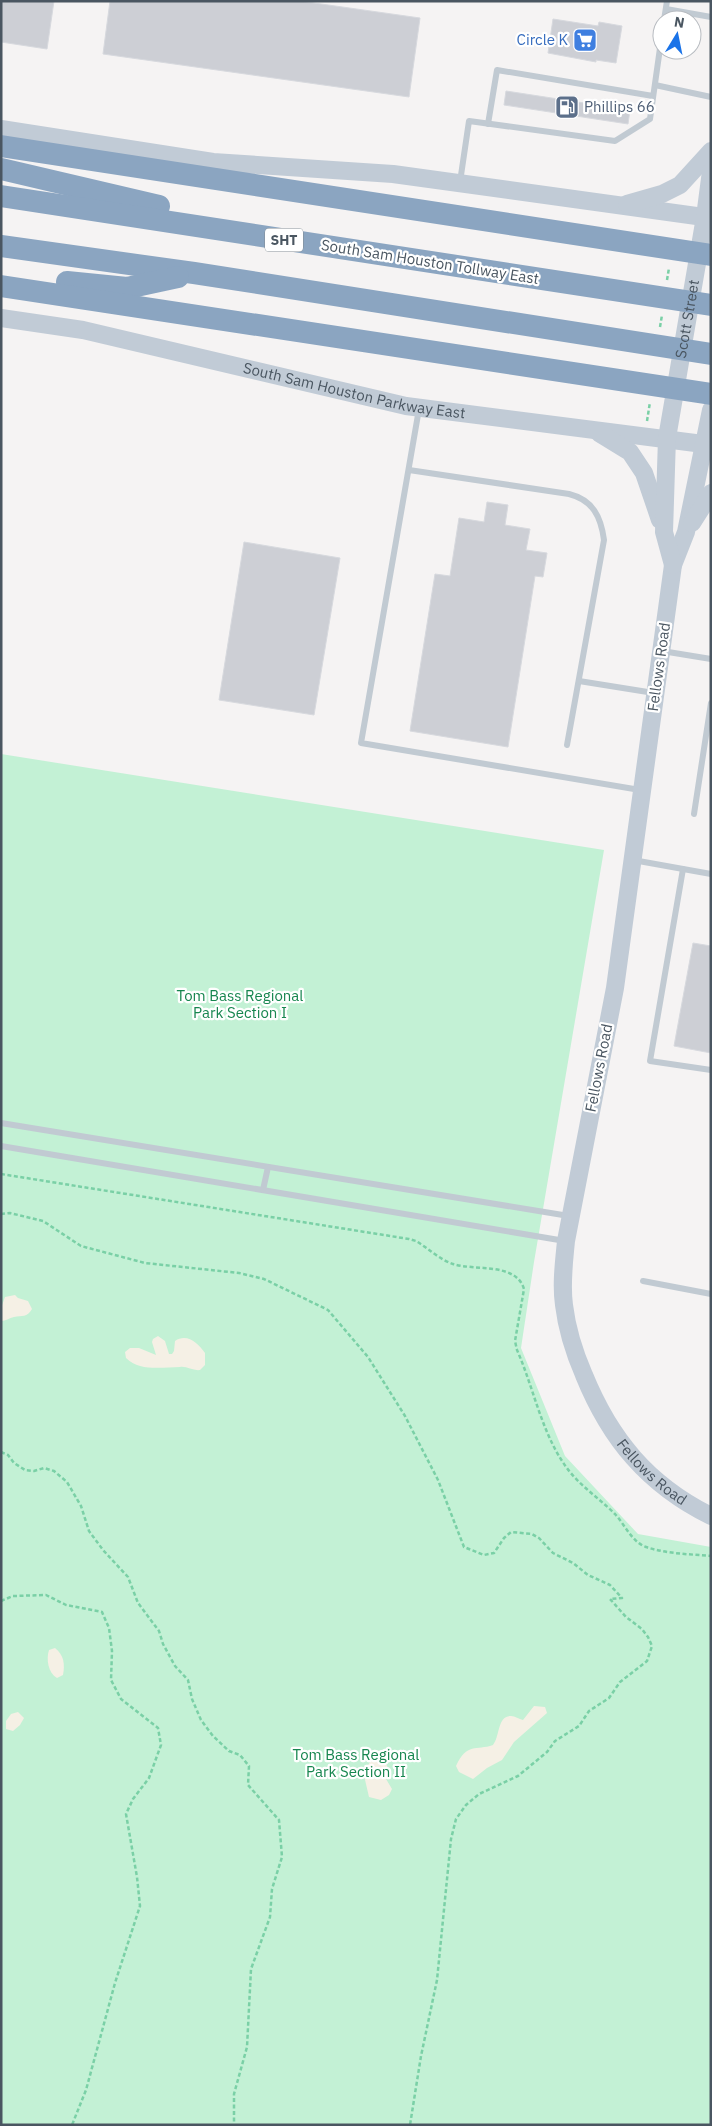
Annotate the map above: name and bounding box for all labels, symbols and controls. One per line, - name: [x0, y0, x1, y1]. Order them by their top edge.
- north arrow: [652, 10, 702, 60]
- text: N: [673, 12, 686, 32]
- supermarket icon: Circle K: [572, 27, 598, 53]
- place label: Circle K: [517, 30, 568, 49]
- fuel station icon: Phillips 66: [554, 94, 580, 120]
- place label: Phillips 66: [584, 97, 655, 116]
- road number: SHT: [265, 228, 303, 252]
- street label: South Sam Houston Tollway East: [320, 235, 540, 288]
- street label: Scott Street: [671, 278, 703, 360]
- street label: South Sam Houston Parkway East: [241, 358, 467, 423]
- street label: Fellows Road: [643, 621, 674, 713]
- park label: Tom Bass Regional Park Section I: [177, 986, 303, 1022]
- street label: Fellows Road: [581, 1022, 616, 1114]
- street label: Fellows Road: [613, 1435, 691, 1509]
- park label: Tom Bass Regional Park Section II: [293, 1745, 419, 1781]

